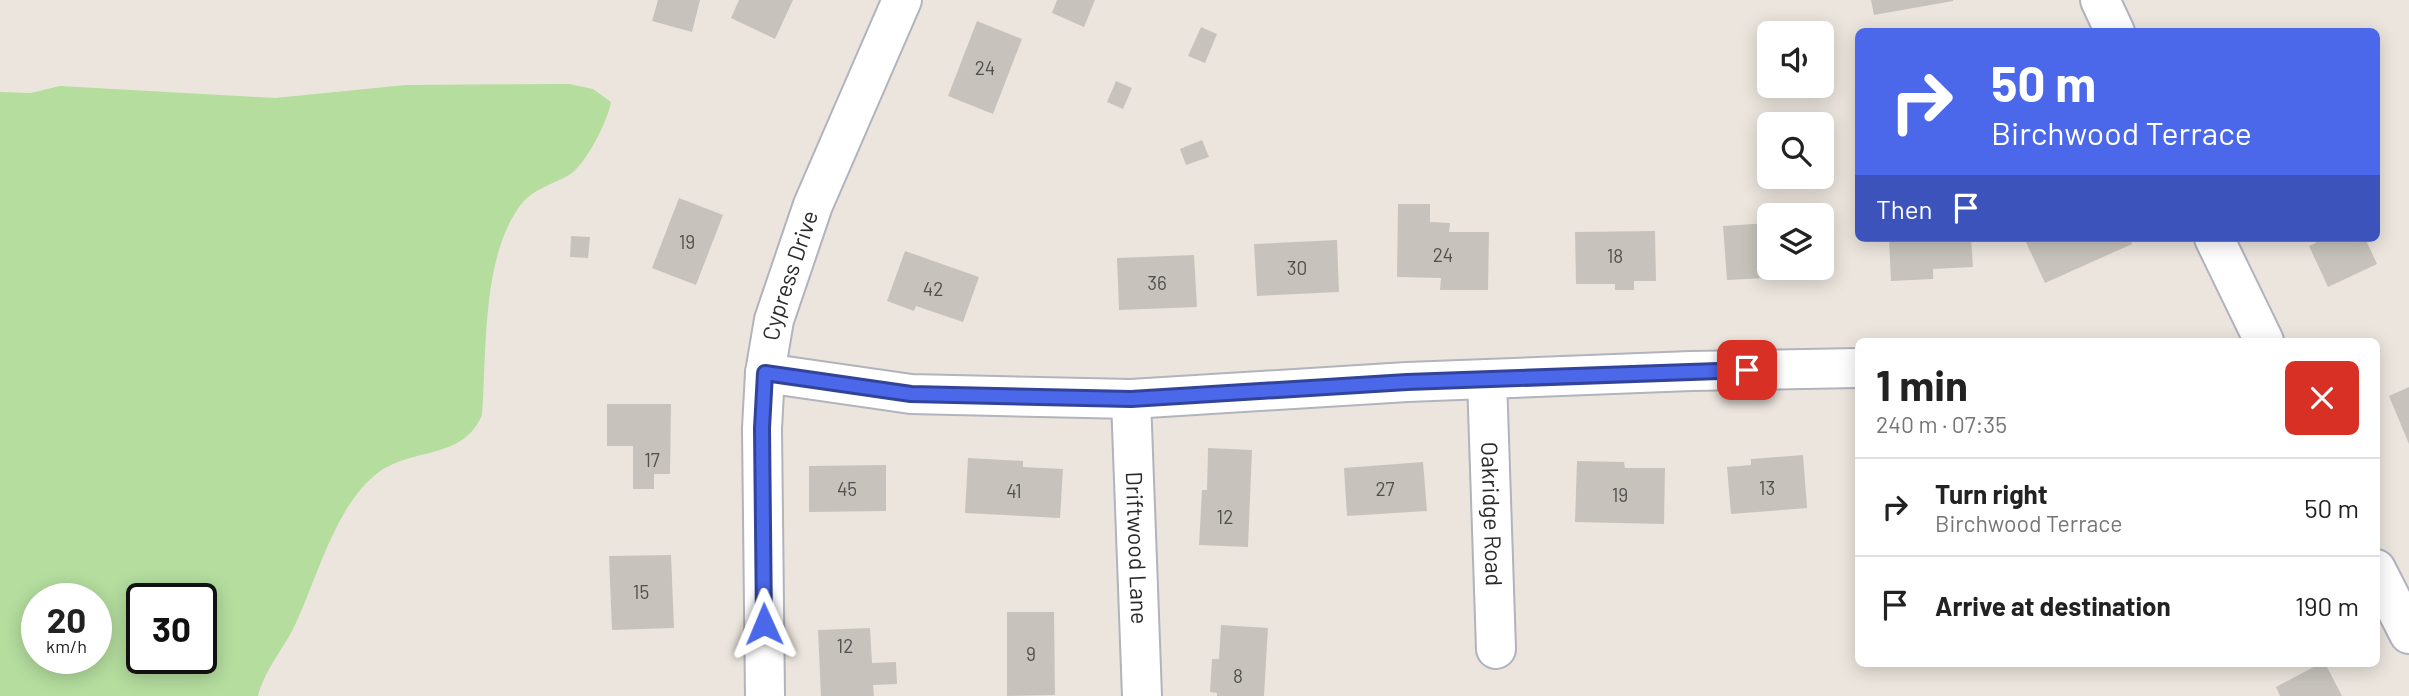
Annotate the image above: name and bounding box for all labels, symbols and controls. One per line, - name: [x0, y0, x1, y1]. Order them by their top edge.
- map controls: [1757, 21, 1834, 280]
- button: sound: [1757, 21, 1834, 98]
- text: 50 m: [1991, 53, 2096, 112]
- house number: 24: [975, 56, 995, 79]
- icon: right: [1876, 56, 1967, 147]
- button: search: [1757, 112, 1834, 189]
- text: Birchwood Terrace: [1991, 113, 2252, 151]
- icon: arrive: [1947, 189, 1985, 227]
- text: Then: [1876, 193, 1933, 224]
- button: layers: [1757, 203, 1834, 280]
- street label: Cypress Drive: [756, 206, 823, 342]
- house number: 19: [679, 230, 695, 253]
- house number: 24: [1433, 243, 1453, 266]
- house number: 18: [1607, 244, 1623, 267]
- house number: 30: [1287, 256, 1307, 279]
- house number: 36: [1147, 271, 1167, 294]
- house number: 42: [923, 277, 943, 300]
- pin: [1717, 340, 1777, 400]
- icon: arrive: [1728, 351, 1766, 389]
- text: 1 min: [1876, 359, 1968, 409]
- button: close: [2285, 361, 2359, 435]
- text: 240 m · 07:35: [1876, 410, 2007, 438]
- street label: Oakridge Road: [1476, 441, 1509, 586]
- house number: 17: [644, 448, 660, 471]
- street label: Driftwood Lane: [1121, 471, 1154, 625]
- house number: 13: [1759, 476, 1775, 499]
- house number: 45: [837, 477, 857, 500]
- house number: 27: [1375, 477, 1395, 500]
- text: Turn right: [1935, 478, 2048, 509]
- house number: 41: [1006, 479, 1022, 502]
- house number: 19: [1612, 483, 1628, 506]
- icon: right: [1876, 488, 1914, 526]
- text: 50 m: [2304, 492, 2359, 523]
- house number: 12: [1217, 505, 1233, 528]
- text: Birchwood Terrace: [1935, 509, 2122, 537]
- house number: 15: [633, 580, 649, 603]
- speed limit sign: 30: [126, 583, 217, 674]
- icon: arrive: [1876, 586, 1914, 624]
- position arrow: [727, 587, 801, 661]
- text: Arrive at destination: [1935, 590, 2171, 621]
- text: 190 m: [2295, 590, 2359, 621]
- text: 20: [47, 598, 86, 640]
- house number: 12: [837, 634, 853, 657]
- text: km/h: [46, 635, 87, 657]
- house number: 9: [1026, 642, 1036, 665]
- house number: 8: [1233, 664, 1243, 687]

